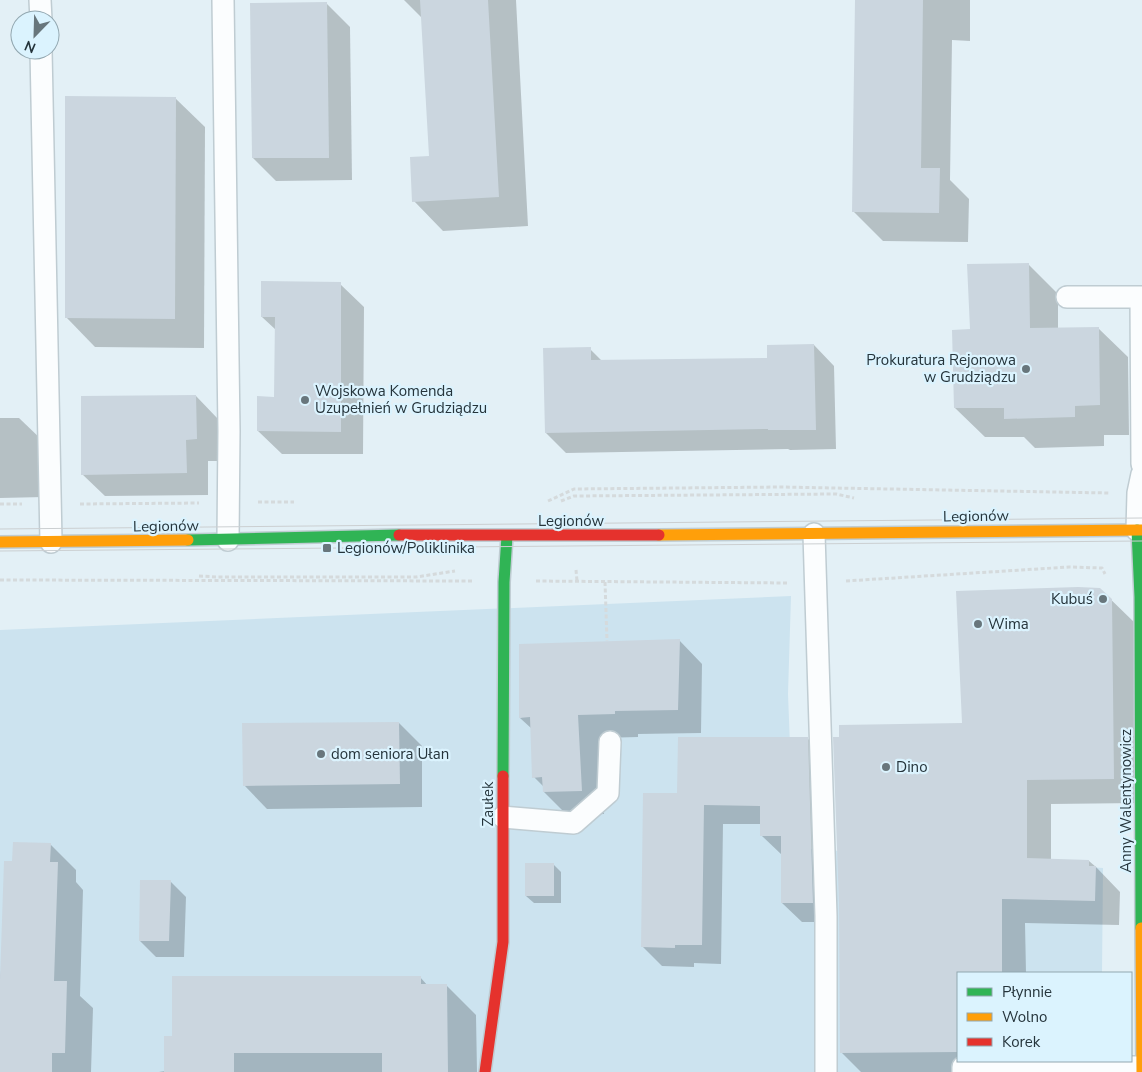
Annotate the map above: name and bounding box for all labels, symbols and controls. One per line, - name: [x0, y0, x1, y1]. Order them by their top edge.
- north arrow: [10, 10, 60, 60]
- text: N: [22, 36, 39, 57]
- place label: Prokuratura Rejonowa w Grudziądzu: [866, 350, 1016, 387]
- marker: Prokuratura Rejonowa w Grudziądzu: [1020, 363, 1032, 375]
- place label: Wojskowa Komenda Uzupełnień w Grudziądzu: [315, 381, 487, 418]
- marker: Wojskowa Komenda Uzupełnień w Grudziądzu: [299, 394, 311, 406]
- street label: Legionów: [943, 505, 1010, 527]
- street label: Legionów: [538, 511, 604, 531]
- street label: Legionów: [133, 515, 200, 537]
- place label: Legionów/Poliklinika: [337, 538, 475, 558]
- marker: Legionów/Poliklinika: [321, 542, 333, 554]
- place label: Kubuś: [1051, 589, 1093, 609]
- marker: Kubuś: [1097, 593, 1109, 605]
- place label: Wima: [988, 614, 1029, 634]
- marker: Wima: [972, 618, 984, 630]
- street label: Anny Walentynowicz: [1116, 729, 1136, 873]
- place label: dom seniora Ułan: [331, 744, 449, 764]
- marker: dom seniora Ułan: [315, 748, 327, 760]
- place label: Dino: [896, 757, 927, 777]
- marker: Dino: [880, 761, 892, 773]
- street label: Zaułek: [478, 781, 498, 826]
- legend: [957, 972, 1132, 1062]
- text: Płynnie: [1002, 982, 1052, 1002]
- text: Wolno: [1002, 1007, 1047, 1027]
- text: Korek: [1002, 1032, 1041, 1052]

